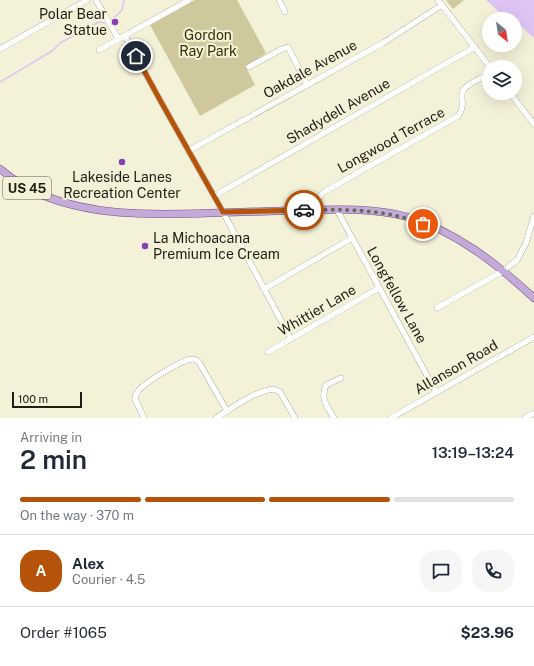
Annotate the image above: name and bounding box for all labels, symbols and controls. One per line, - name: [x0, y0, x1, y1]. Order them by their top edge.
- place label: Polar Bear Statue: [39, 6, 107, 38]
- north arrow: [482, 12, 522, 52]
- map controls: [482, 12, 522, 100]
- marker: Polar Bear Statue: [110, 17, 120, 27]
- park label: Gordon Ray Park: [179, 27, 237, 59]
- street label: Oakdale Avenue: [260, 37, 360, 101]
- pin: [119, 39, 153, 73]
- icon: home: [125, 45, 147, 67]
- button: layers: [482, 60, 522, 100]
- street label: Shadydell Avenue: [283, 75, 393, 147]
- street label: Longwood Terrace: [335, 104, 447, 176]
- marker: Lakeside Lanes Recreation Center: [117, 157, 127, 167]
- place label: Lakeside Lanes Recreation Center: [63, 169, 181, 201]
- road number: US 45: [3, 177, 51, 199]
- courier: [284, 190, 324, 230]
- icon: car: [293, 199, 315, 221]
- pin: [406, 207, 440, 241]
- icon: bag: [412, 213, 434, 235]
- place label: La Michoacana Premium Ice Cream: [153, 230, 280, 262]
- marker: La Michoacana Premium Ice Cream: [140, 241, 150, 251]
- street label: Longfellow Lane: [364, 244, 430, 346]
- street label: Whittier Lane: [275, 281, 359, 339]
- street label: Allanson Road: [411, 337, 501, 397]
- scale bar: [12, 390, 82, 409]
- text: 100 m: [18, 393, 48, 405]
- text: Arriving in: [20, 430, 82, 445]
- text: 2 min: [20, 444, 87, 475]
- text: 13:19–13:24: [432, 444, 514, 461]
- text: On the way · 370 m: [20, 508, 134, 523]
- button: chat: [420, 550, 462, 592]
- button: phone: [472, 550, 514, 592]
- text: Alex: [72, 555, 104, 572]
- text: A: [36, 562, 46, 579]
- text: Courier · 4.5: [72, 572, 145, 587]
- text: Order #1065: [20, 624, 107, 641]
- text: $23.96: [461, 624, 514, 641]

